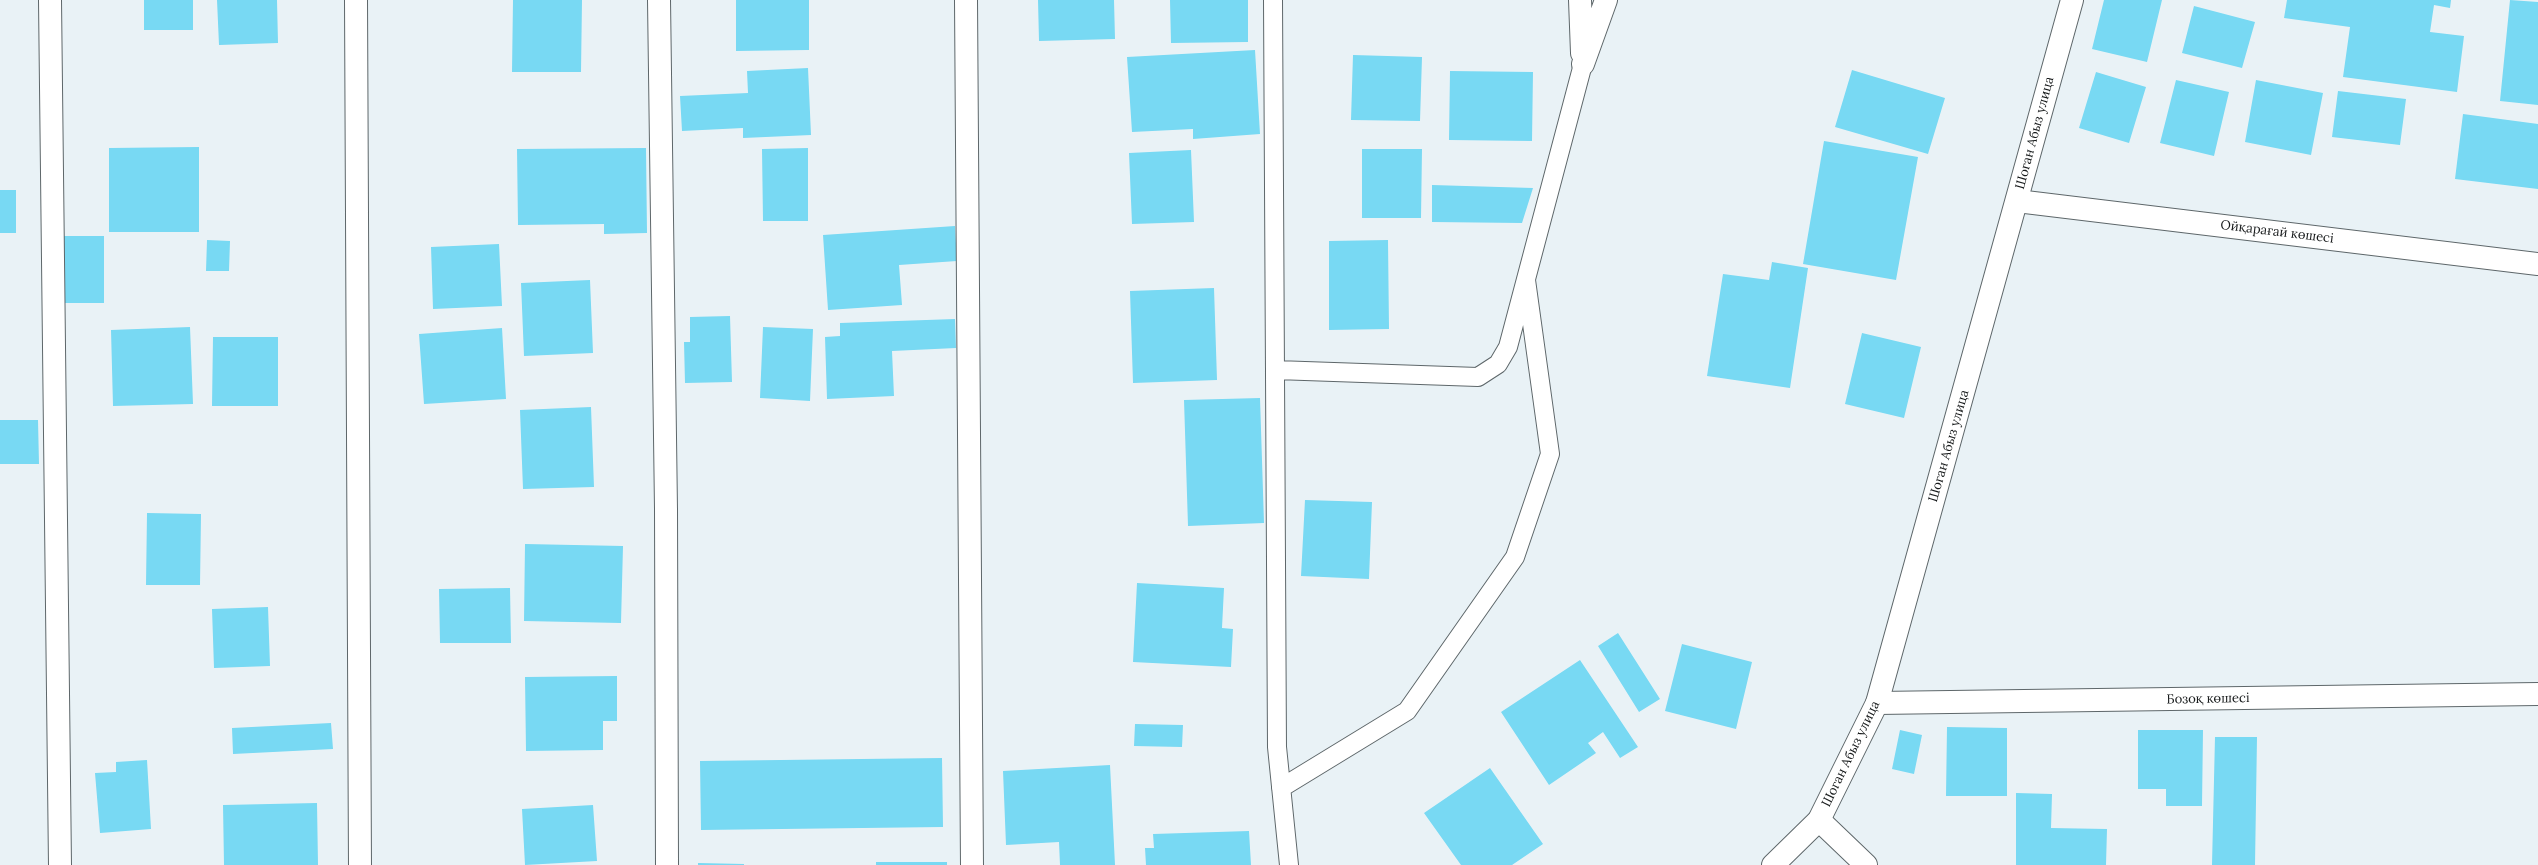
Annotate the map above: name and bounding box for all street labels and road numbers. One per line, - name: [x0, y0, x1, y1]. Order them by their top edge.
- street label: Шоган Абыз улица: [2012, 75, 2058, 191]
- street label: Ойқарағай көшесі: [2220, 217, 2334, 247]
- street label: Шоган Абыз улица: [1926, 388, 1972, 504]
- street label: Бозоқ көшесі: [2166, 690, 2250, 708]
- street label: Шоган Абыз улица: [1819, 698, 1883, 810]

